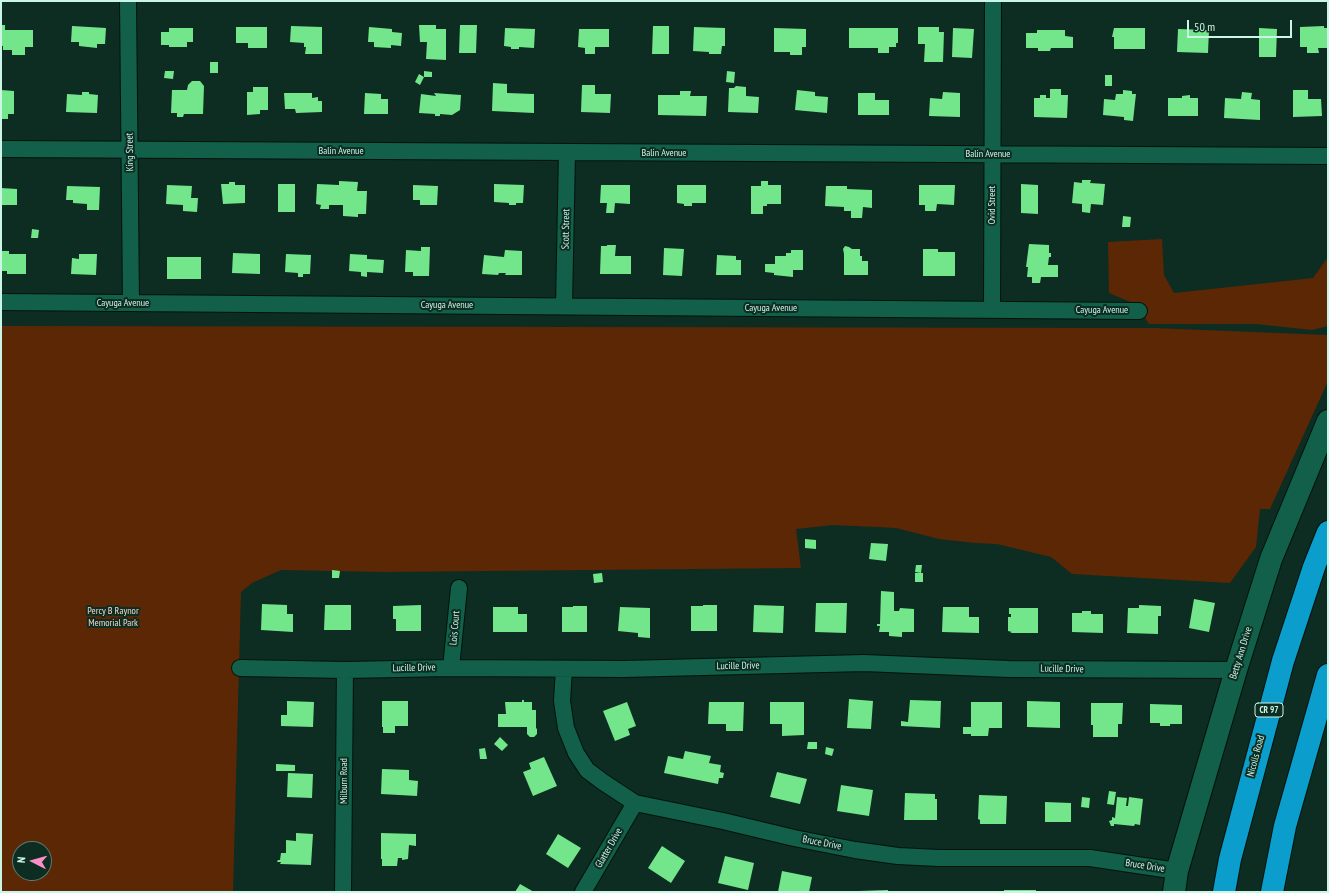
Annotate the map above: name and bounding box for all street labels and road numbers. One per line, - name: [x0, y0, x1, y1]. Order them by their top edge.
- street label: King Street: [124, 133, 136, 171]
- street label: Balin Avenue: [318, 145, 364, 157]
- street label: Balin Avenue: [641, 147, 687, 159]
- street label: Balin Avenue: [965, 148, 1011, 160]
- street label: Ovid Street: [986, 186, 998, 224]
- street label: Scott Street: [560, 209, 572, 249]
- street label: Cayuga Avenue: [97, 297, 149, 309]
- street label: Cayuga Avenue: [421, 299, 473, 311]
- street label: Cayuga Avenue: [745, 302, 797, 314]
- street label: Cayuga Avenue: [1076, 304, 1128, 316]
- street label: Lois Court: [448, 610, 462, 646]
- street label: Betty Ann Drive: [1227, 625, 1255, 681]
- street label: Lucille Drive: [716, 660, 760, 672]
- street label: Lucille Drive: [392, 662, 436, 674]
- street label: Lucille Drive: [1040, 663, 1084, 675]
- road number: CR 97: [1255, 703, 1283, 717]
- street label: Nicolls Road: [1245, 734, 1267, 778]
- street label: Milburn Road: [338, 758, 350, 804]
- street label: Glatter Drive: [593, 826, 625, 870]
- street label: Bruce Drive: [801, 833, 843, 853]
- street label: Bruce Drive: [1125, 857, 1165, 875]

